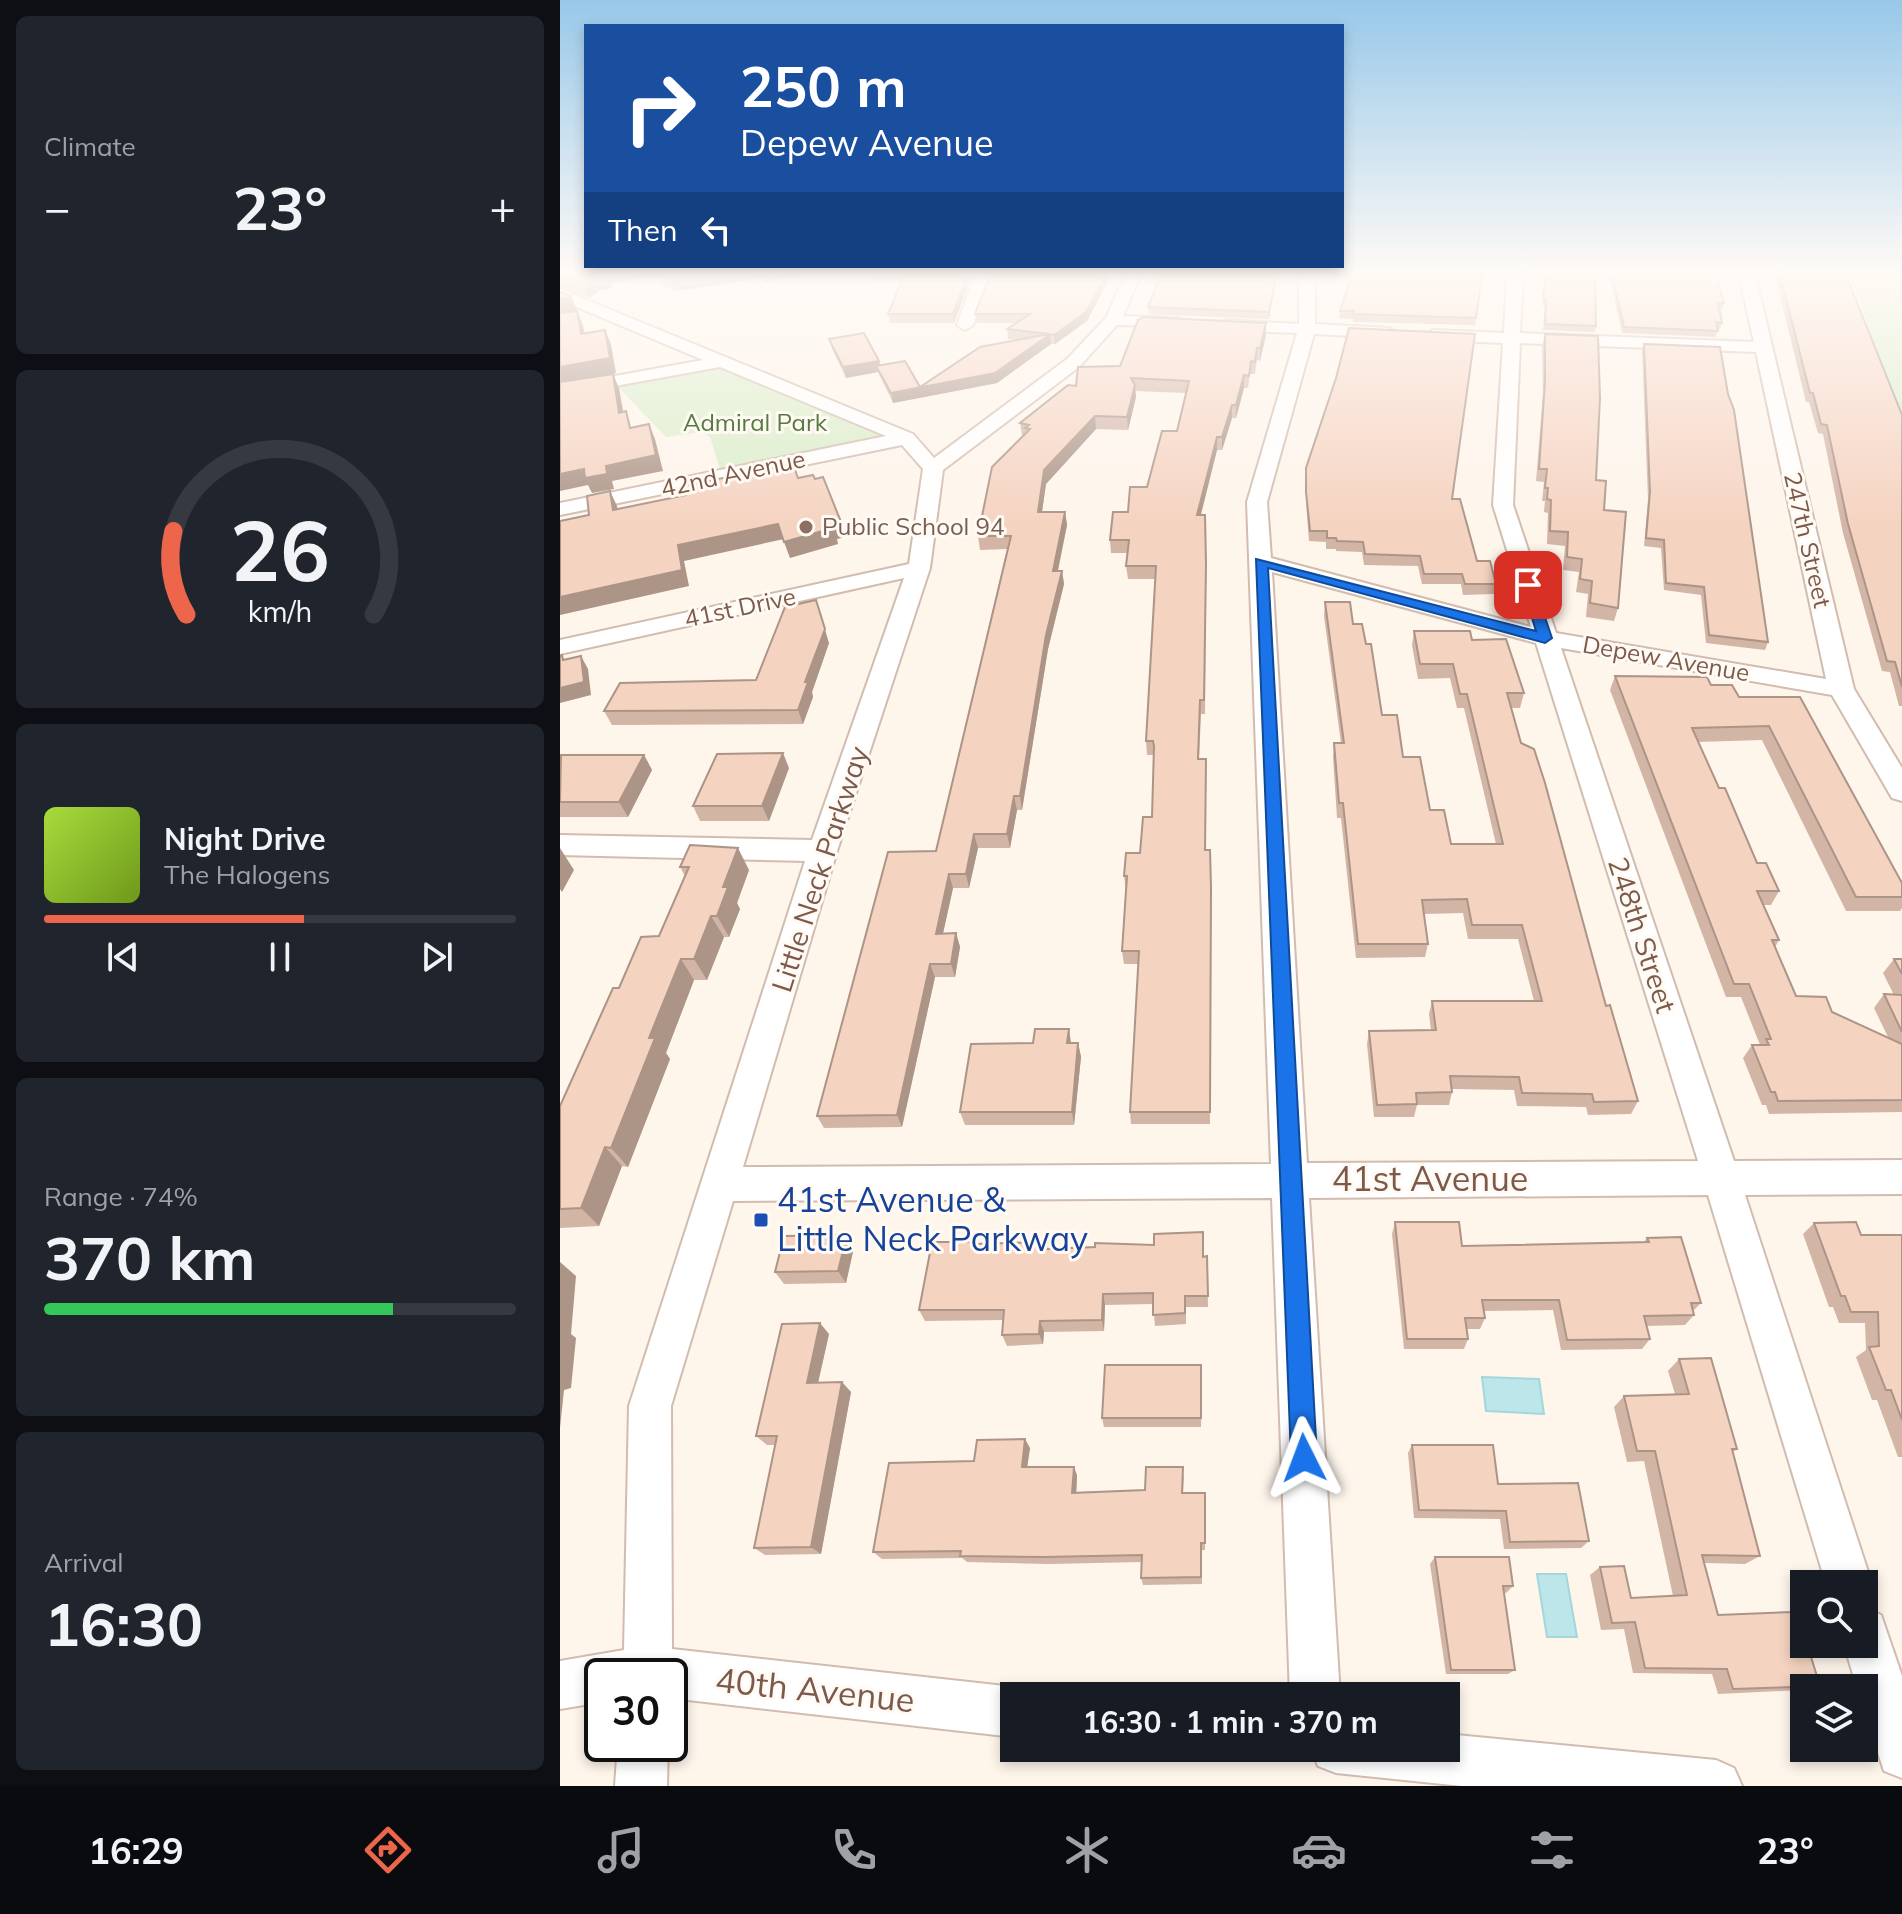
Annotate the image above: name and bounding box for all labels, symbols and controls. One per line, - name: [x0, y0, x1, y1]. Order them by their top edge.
- text: 250 m: [740, 51, 907, 121]
- icon: right: [608, 56, 712, 160]
- text: Depew Avenue: [740, 120, 994, 165]
- text: Climate: [44, 130, 136, 163]
- text: 23°: [233, 170, 327, 245]
- text: −: [44, 180, 70, 235]
- text: +: [490, 180, 516, 235]
- icon: left: [694, 208, 738, 252]
- text: Then: [608, 211, 678, 249]
- park label: Admiral Park: [683, 407, 828, 437]
- street label: 42nd Avenue: [658, 443, 808, 503]
- street label: 247th Street: [1778, 469, 1838, 611]
- text: 26: [230, 497, 330, 602]
- place label: Public School 94: [822, 511, 1004, 541]
- marker: Public School 94: [797, 518, 815, 536]
- pin: [1494, 551, 1562, 619]
- icon: arrive: [1506, 563, 1550, 607]
- street label: 41st Drive: [681, 581, 798, 633]
- text: km/h: [248, 593, 312, 629]
- street label: Depew Avenue: [1580, 629, 1752, 687]
- street label: Little Neck Parkway: [763, 742, 876, 996]
- text: Night Drive: [164, 820, 326, 858]
- street label: 248th Street: [1601, 853, 1684, 1017]
- text: The Halogens: [164, 858, 330, 891]
- icon: previous: [101, 935, 145, 979]
- icon: pause: [258, 935, 302, 979]
- icon: next: [415, 935, 459, 979]
- street label: 41st Avenue: [1332, 1157, 1528, 1200]
- place label: 41st Avenue & Little Neck Parkway: [777, 1178, 1088, 1260]
- text: Range · 74%: [44, 1180, 198, 1213]
- marker: 41st Avenue & Little Neck Parkway: [752, 1211, 770, 1229]
- text: 370 km: [44, 1220, 256, 1295]
- position arrow: [1262, 1416, 1346, 1500]
- text: Arrival: [44, 1546, 124, 1579]
- map controls: [1790, 1570, 1878, 1762]
- button: search: [1790, 1570, 1878, 1658]
- text: 16:30: [44, 1586, 203, 1661]
- speed limit sign: 30: [584, 1658, 688, 1762]
- street label: 40th Avenue: [713, 1658, 917, 1721]
- button: layers: [1790, 1674, 1878, 1762]
- text: 16:30 · 1 min · 370 m: [1082, 1703, 1378, 1741]
- icon: directions: [360, 1822, 416, 1878]
- icon: music: [593, 1822, 649, 1878]
- icon: phone: [826, 1822, 882, 1878]
- icon: climate: [1059, 1822, 1115, 1878]
- icon: car: [1291, 1822, 1347, 1878]
- icon: filters: [1524, 1822, 1580, 1878]
- text: 16:29: [88, 1828, 184, 1873]
- text: 23°: [1757, 1828, 1814, 1873]

